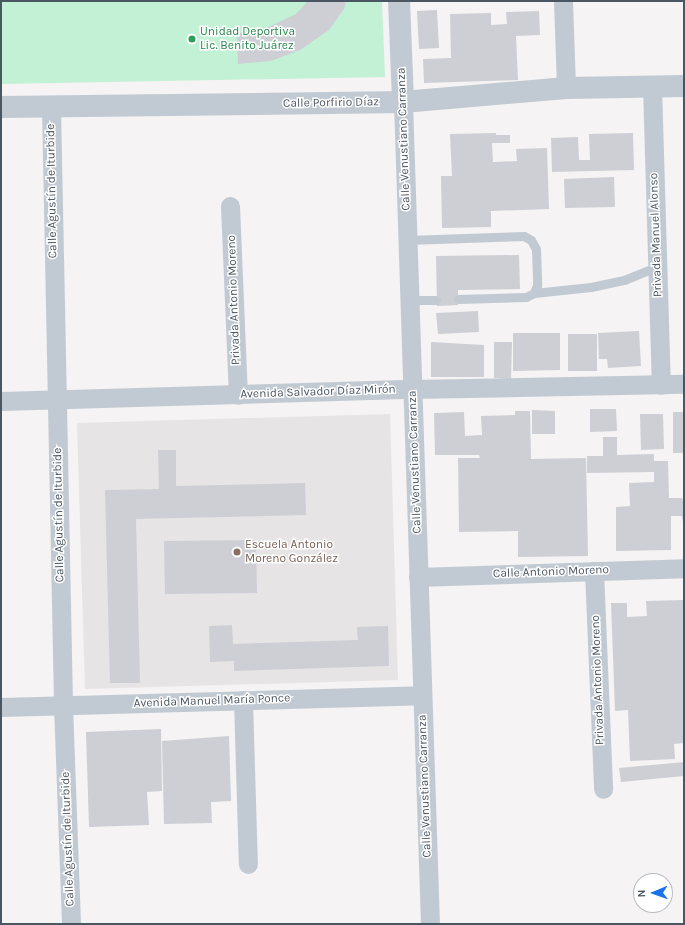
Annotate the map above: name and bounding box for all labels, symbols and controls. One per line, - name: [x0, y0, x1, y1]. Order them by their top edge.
- place label: Unidad Deportiva Lic. Benito Juárez: [200, 25, 295, 53]
- marker: Unidad Deportiva Lic. Benito Juárez: [187, 34, 197, 44]
- street label: Calle Venustiano Carranza: [394, 67, 414, 211]
- street label: Calle Porfirio Díaz: [283, 95, 379, 111]
- street label: Calle Agustín de Iturbide: [44, 124, 60, 258]
- street label: Privada Manuel Alonso: [647, 173, 665, 297]
- street label: Privada Antonio Moreno: [225, 235, 243, 365]
- street label: Avenida Salvador Díaz Mirón: [240, 382, 396, 402]
- street label: Calle Venustiano Carranza: [405, 390, 425, 534]
- street label: Calle Agustín de Iturbide: [51, 448, 67, 582]
- place label: Escuela Antonio Moreno González: [245, 538, 338, 566]
- marker: Escuela Antonio Moreno González: [232, 547, 242, 557]
- street label: Calle Antonio Moreno: [493, 563, 609, 581]
- street label: Privada Antonio Moreno: [589, 615, 607, 745]
- street label: Avenida Manuel María Ponce: [133, 691, 291, 711]
- street label: Calle Venustiano Carranza: [415, 714, 435, 858]
- street label: Calle Agustín de Iturbide: [58, 771, 78, 907]
- north arrow: [633, 873, 673, 913]
- text: N: [635, 889, 648, 898]

